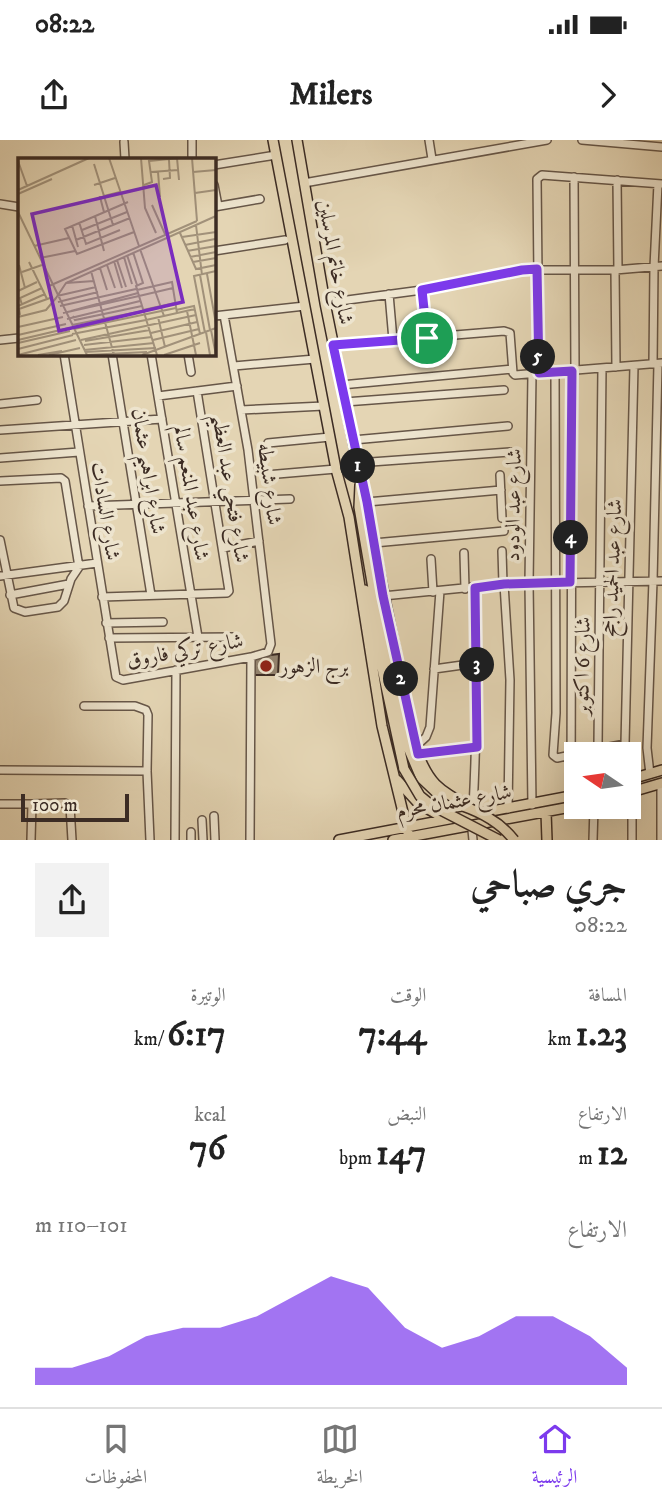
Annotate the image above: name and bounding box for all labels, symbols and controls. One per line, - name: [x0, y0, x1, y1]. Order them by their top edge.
- text: 08:22: [35, 8, 94, 41]
- text: Milers: [290, 75, 372, 115]
- icon: share: [35, 76, 73, 114]
- icon: forward: [589, 76, 627, 114]
- inset map: [18, 158, 215, 355]
- street label: شارع خاتم المرسلين: [307, 198, 359, 328]
- pin: [397, 308, 457, 368]
- icon: arrive: [408, 319, 446, 357]
- pin: 5: [520, 340, 556, 374]
- text: 5: [533, 345, 542, 368]
- street label: شارع ابراهيم عثمان: [118, 406, 171, 537]
- street label: شارع فتحي عبد العظيم: [198, 412, 255, 566]
- street label: شارع عبد المنعم سالم: [162, 424, 215, 564]
- street label: شارع شبيطه: [247, 442, 287, 527]
- pin: 1: [340, 448, 376, 484]
- street label: شارع عبد الودود: [500, 448, 532, 562]
- text: 1: [354, 454, 361, 477]
- street label: شارع السادات: [80, 460, 126, 563]
- street label: شارع عبد الحميد راجح: [598, 498, 632, 638]
- pin: 4: [554, 520, 588, 556]
- text: 4: [565, 526, 576, 549]
- street label: شارع 6 اكتوبر: [569, 616, 601, 718]
- street label: شارع تركي فاروق: [125, 627, 246, 678]
- pin: 3: [460, 648, 494, 682]
- text: 3: [473, 653, 480, 676]
- place label: برج الزهور: [278, 654, 349, 685]
- marker: برج الزهور: [258, 658, 274, 674]
- pin: 2: [384, 662, 418, 696]
- text: 2: [396, 667, 405, 690]
- north arrow: [564, 742, 640, 819]
- map controls: [564, 742, 641, 819]
- street label: شارع عثمان محرم: [395, 779, 515, 829]
- scale bar: [21, 791, 130, 823]
- text: 100 m: [32, 794, 78, 817]
- text: جري صباحي: [470, 861, 627, 909]
- button: share: [35, 863, 109, 937]
- text: 08:22: [575, 911, 627, 940]
- text: الوتيرة: [191, 984, 226, 1007]
- text: الوقت: [390, 984, 426, 1007]
- text: المسافة: [588, 984, 627, 1007]
- text: 6:17: [167, 1013, 226, 1057]
- text: 7:44: [358, 1013, 426, 1057]
- text: 1.23: [576, 1013, 627, 1057]
- text: /km: [134, 1028, 167, 1051]
- text: km: [548, 1028, 576, 1051]
- text: النبض: [387, 1103, 426, 1126]
- text: الارتفاع: [578, 1103, 627, 1126]
- text: kcal: [194, 1104, 226, 1127]
- text: 76: [189, 1127, 226, 1171]
- text: 147: [376, 1132, 426, 1176]
- text: 12: [597, 1132, 627, 1176]
- text: bpm: [339, 1147, 376, 1170]
- text: m: [579, 1147, 597, 1170]
- text: 101–110 m: [35, 1211, 128, 1240]
- text: الارتفاع: [567, 1216, 627, 1245]
- tab: المحفوظات: [85, 1420, 147, 1495]
- tab: الخريطة: [316, 1420, 363, 1495]
- tab: الرئيسية: [532, 1420, 577, 1495]

